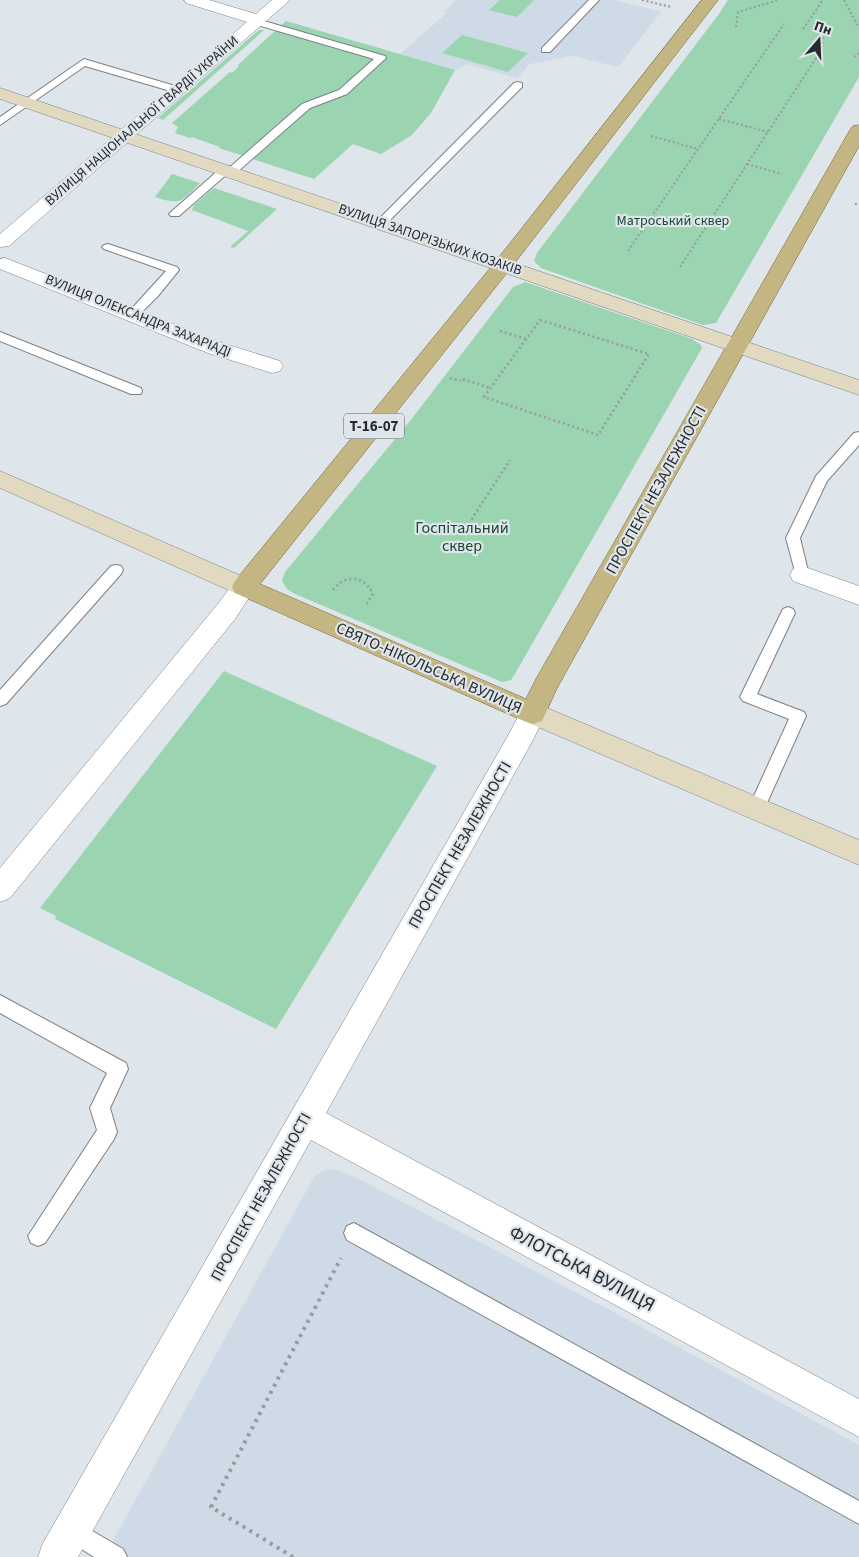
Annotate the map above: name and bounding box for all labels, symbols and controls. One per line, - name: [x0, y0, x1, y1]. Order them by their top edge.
- north arrow: [794, 15, 844, 65]
- text: Пн: [811, 16, 834, 41]
- street label: ВУЛИЦЯ НАЦІОНАЛЬНОЇ ГВАРДІЇ УКРАЇНИ: [41, 31, 243, 211]
- street label: ВУЛИЦЯ ЗАПОРІЗЬКИХ КОЗАКІВ: [336, 199, 524, 281]
- park label: Матроський сквер: [617, 211, 730, 231]
- street label: ВУЛИЦЯ ОЛЕКСАНДРА ЗАХАРІАДІ: [42, 269, 234, 363]
- street label: ПРОСПЕКТ НЕЗАЛЕЖНОСТІ: [600, 402, 712, 578]
- road number: Т-16-07: [344, 414, 404, 438]
- park label: Госпітальний сквер: [415, 517, 509, 557]
- street label: СВЯТО-НІКОЛЬСЬКА ВУЛИЦЯ: [332, 617, 526, 719]
- street label: ПРОСПЕКТ НЕЗАЛЕЖНОСТІ: [403, 757, 517, 933]
- street label: ПРОСПЕКТ НЕЗАЛЕЖНОСТІ: [205, 1109, 317, 1285]
- street label: ФЛОТСЬКА ВУЛИЦЯ: [504, 1219, 660, 1319]

